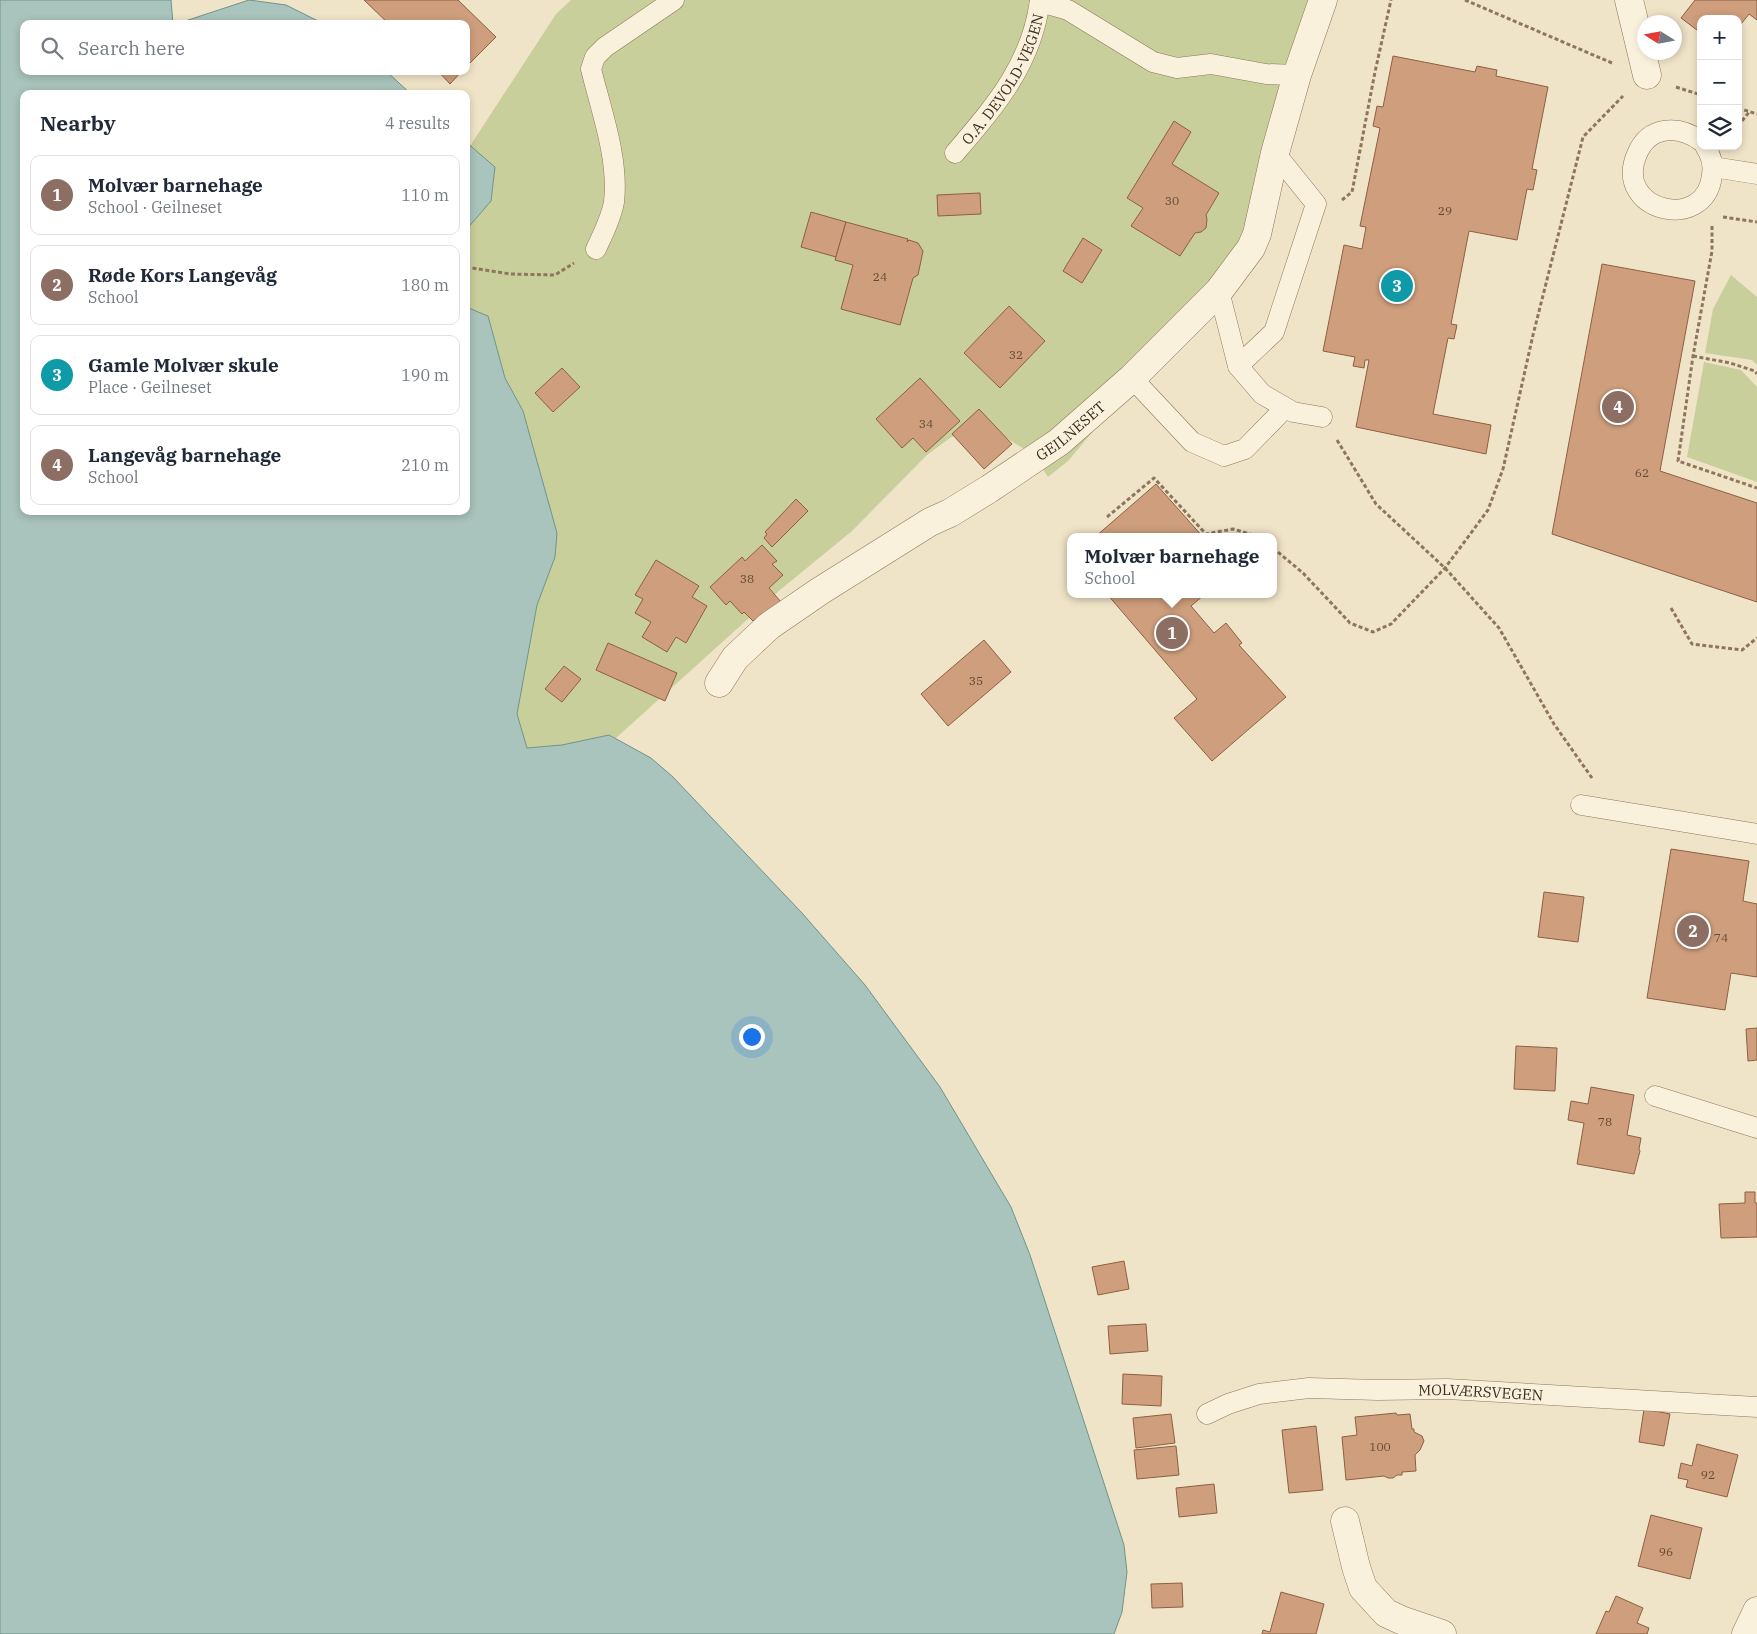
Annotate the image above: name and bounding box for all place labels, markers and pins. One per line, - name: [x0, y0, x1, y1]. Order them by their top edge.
- pin: 3: [1381, 267, 1413, 305]
- pin: 4: [1602, 388, 1634, 426]
- pin: 1: [1156, 614, 1188, 652]
- pin: 2: [1677, 912, 1709, 950]

